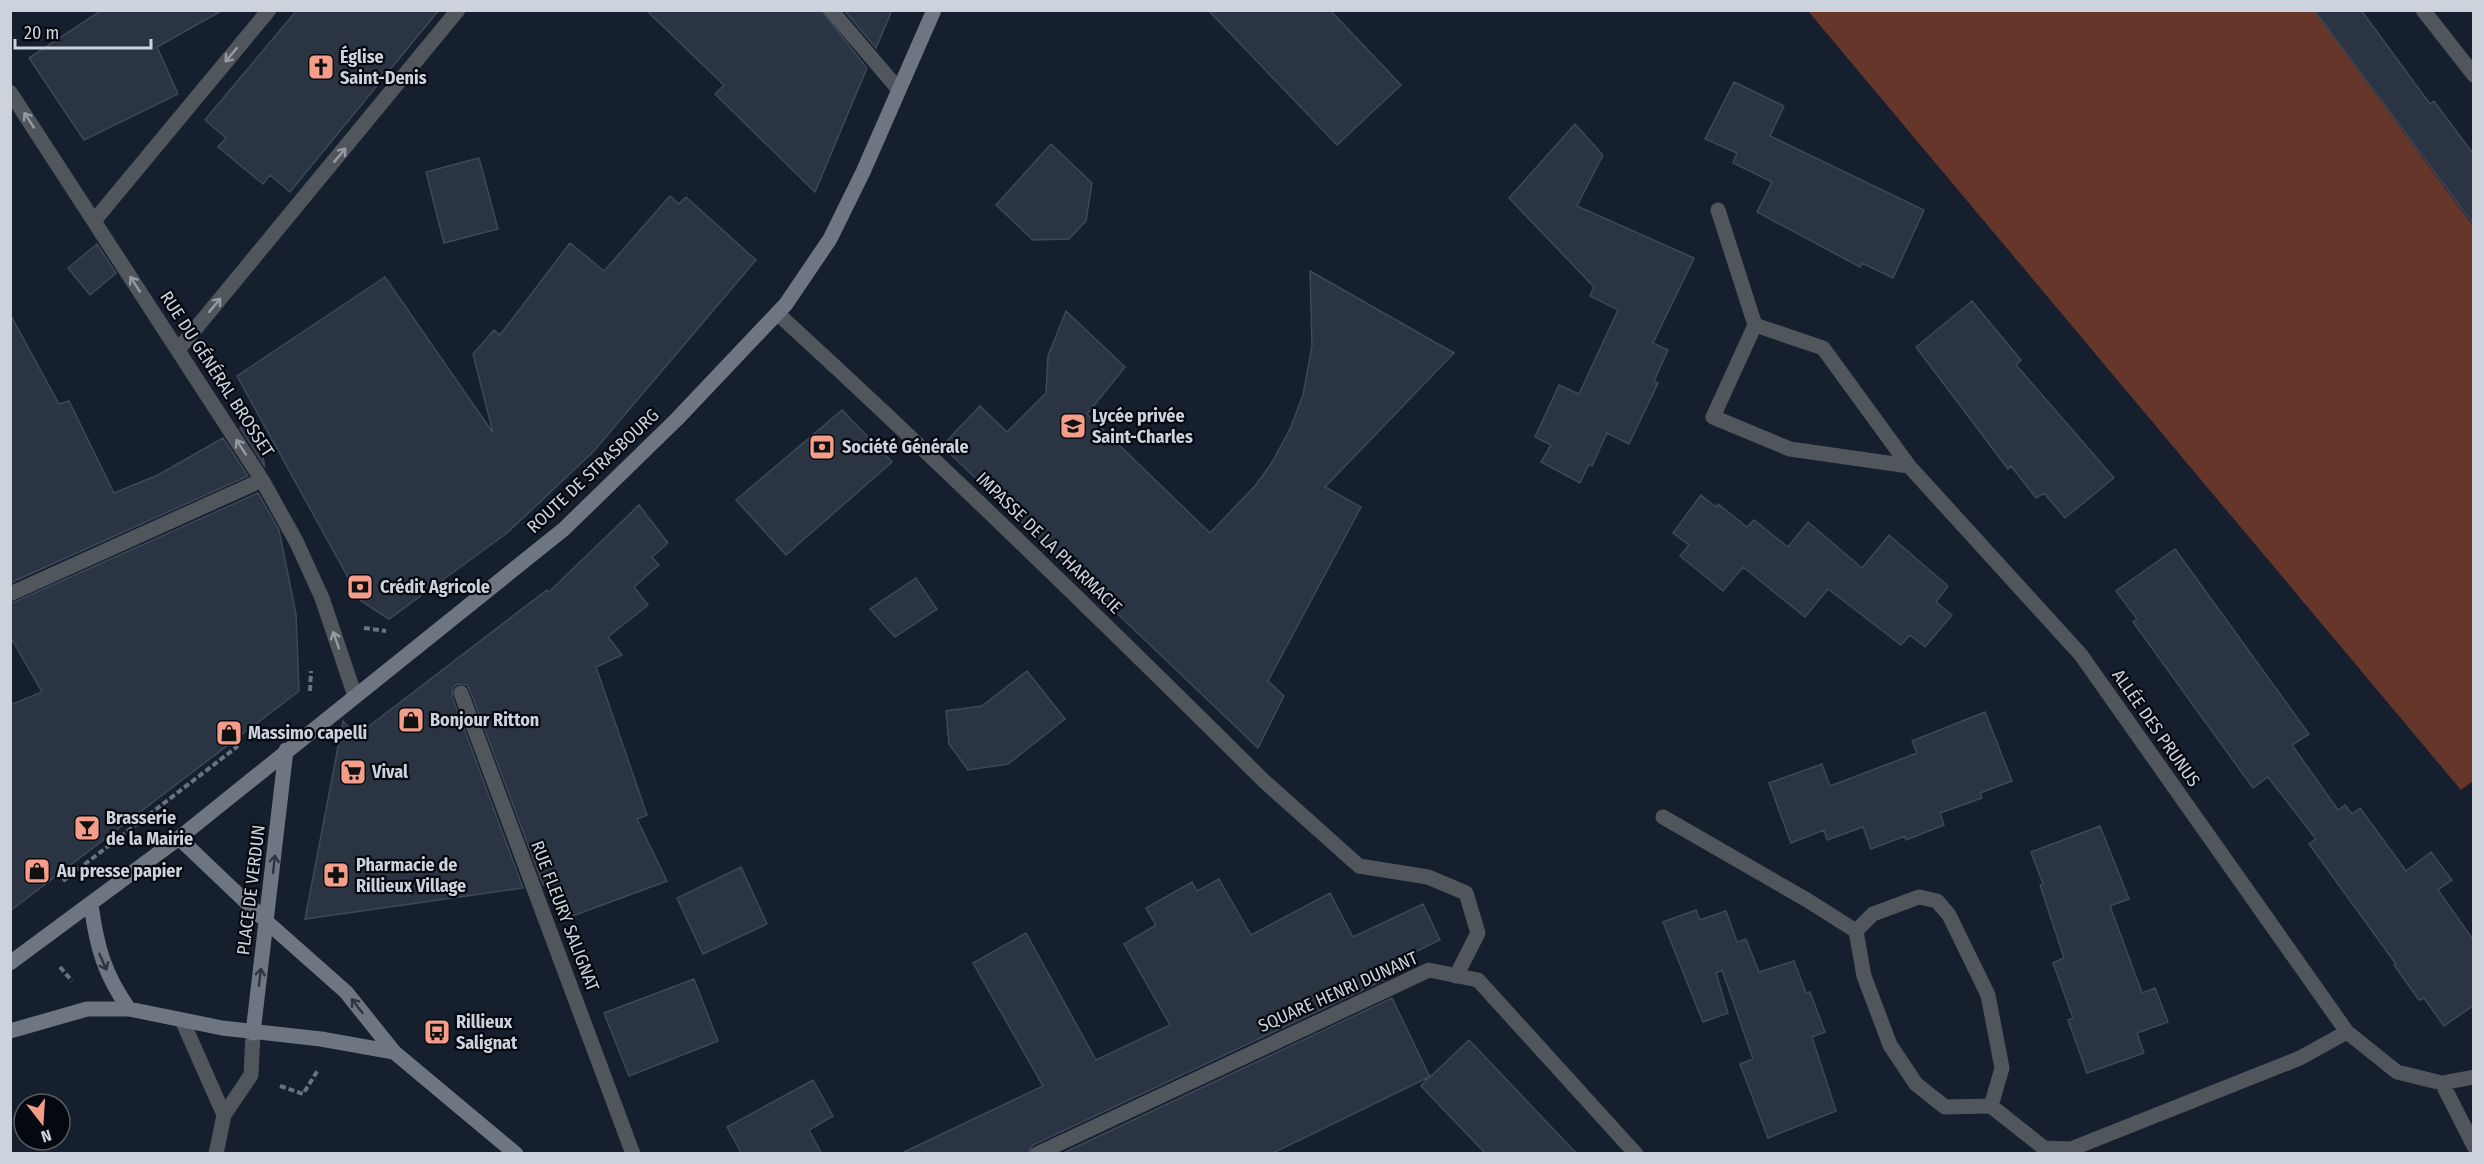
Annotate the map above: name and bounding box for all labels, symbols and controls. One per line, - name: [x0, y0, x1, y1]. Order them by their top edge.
- scale bar: [15, 12, 152, 50]
- text: 20 m: [24, 22, 59, 44]
- place label: Église Saint-Denis: [340, 45, 427, 89]
- one-way arrow: [225, 47, 238, 63]
- church icon: Église Saint-Denis: [306, 52, 336, 82]
- one-way arrow: [22, 112, 34, 129]
- one-way arrow: [333, 147, 346, 163]
- one-way arrow: [129, 276, 141, 293]
- street label: RUE DU GÉNÉRAL BROSSET: [155, 287, 280, 461]
- one-way arrow: [208, 298, 222, 313]
- street label: ROUTE DE STRASBOURG: [522, 404, 664, 538]
- place label: Lycée privée Saint-Charles: [1092, 405, 1193, 448]
- school or university icon: Lycée privée Saint-Charles: [1058, 411, 1088, 441]
- bank icon: Société Générale: [807, 432, 837, 462]
- place label: Société Générale: [842, 436, 969, 458]
- one-way arrow: [235, 440, 247, 456]
- street label: IMPASSE DE LA PHARMACIE: [971, 468, 1127, 618]
- bank icon: Crédit Agricole: [345, 572, 375, 602]
- place label: Crédit Agricole: [380, 576, 490, 598]
- one-way arrow: [330, 631, 341, 650]
- street label: ALLÉE DES PRUNUS: [2107, 664, 2206, 791]
- shop icon: Bonjour Ritton: [396, 705, 426, 735]
- place label: Bonjour Ritton: [430, 709, 539, 731]
- shop icon: Massimo capelli: [214, 718, 244, 748]
- place label: Massimo capelli: [248, 722, 367, 744]
- supermarket icon: Vival: [338, 757, 368, 787]
- place label: Vival: [371, 761, 408, 783]
- place label: Brasserie de la Mairie: [106, 807, 193, 850]
- bar icon: Brasserie de la Mairie: [72, 813, 102, 843]
- street label: PLACE DE VERDUN: [232, 824, 270, 956]
- street label: RUE FLEURY SALIGNAT: [526, 838, 604, 995]
- one-way arrow: [269, 854, 280, 874]
- place label: Pharmacie de Rillieux Village: [356, 854, 466, 897]
- shop icon: Au presse papier: [22, 856, 52, 886]
- place label: Au presse papier: [56, 860, 182, 882]
- pharmacy icon: Pharmacie de Rillieux Village: [321, 860, 351, 890]
- street label: SQUARE HENRI DUNANT: [1255, 947, 1422, 1037]
- one-way arrow: [98, 952, 109, 970]
- one-way arrow: [255, 968, 266, 988]
- one-way arrow: [351, 999, 364, 1015]
- place label: Rillieux Salignat: [456, 1011, 518, 1054]
- bus stop icon: Rillieux Salignat: [422, 1017, 452, 1047]
- north arrow: [12, 1092, 72, 1152]
- text: N: [39, 1125, 54, 1146]

